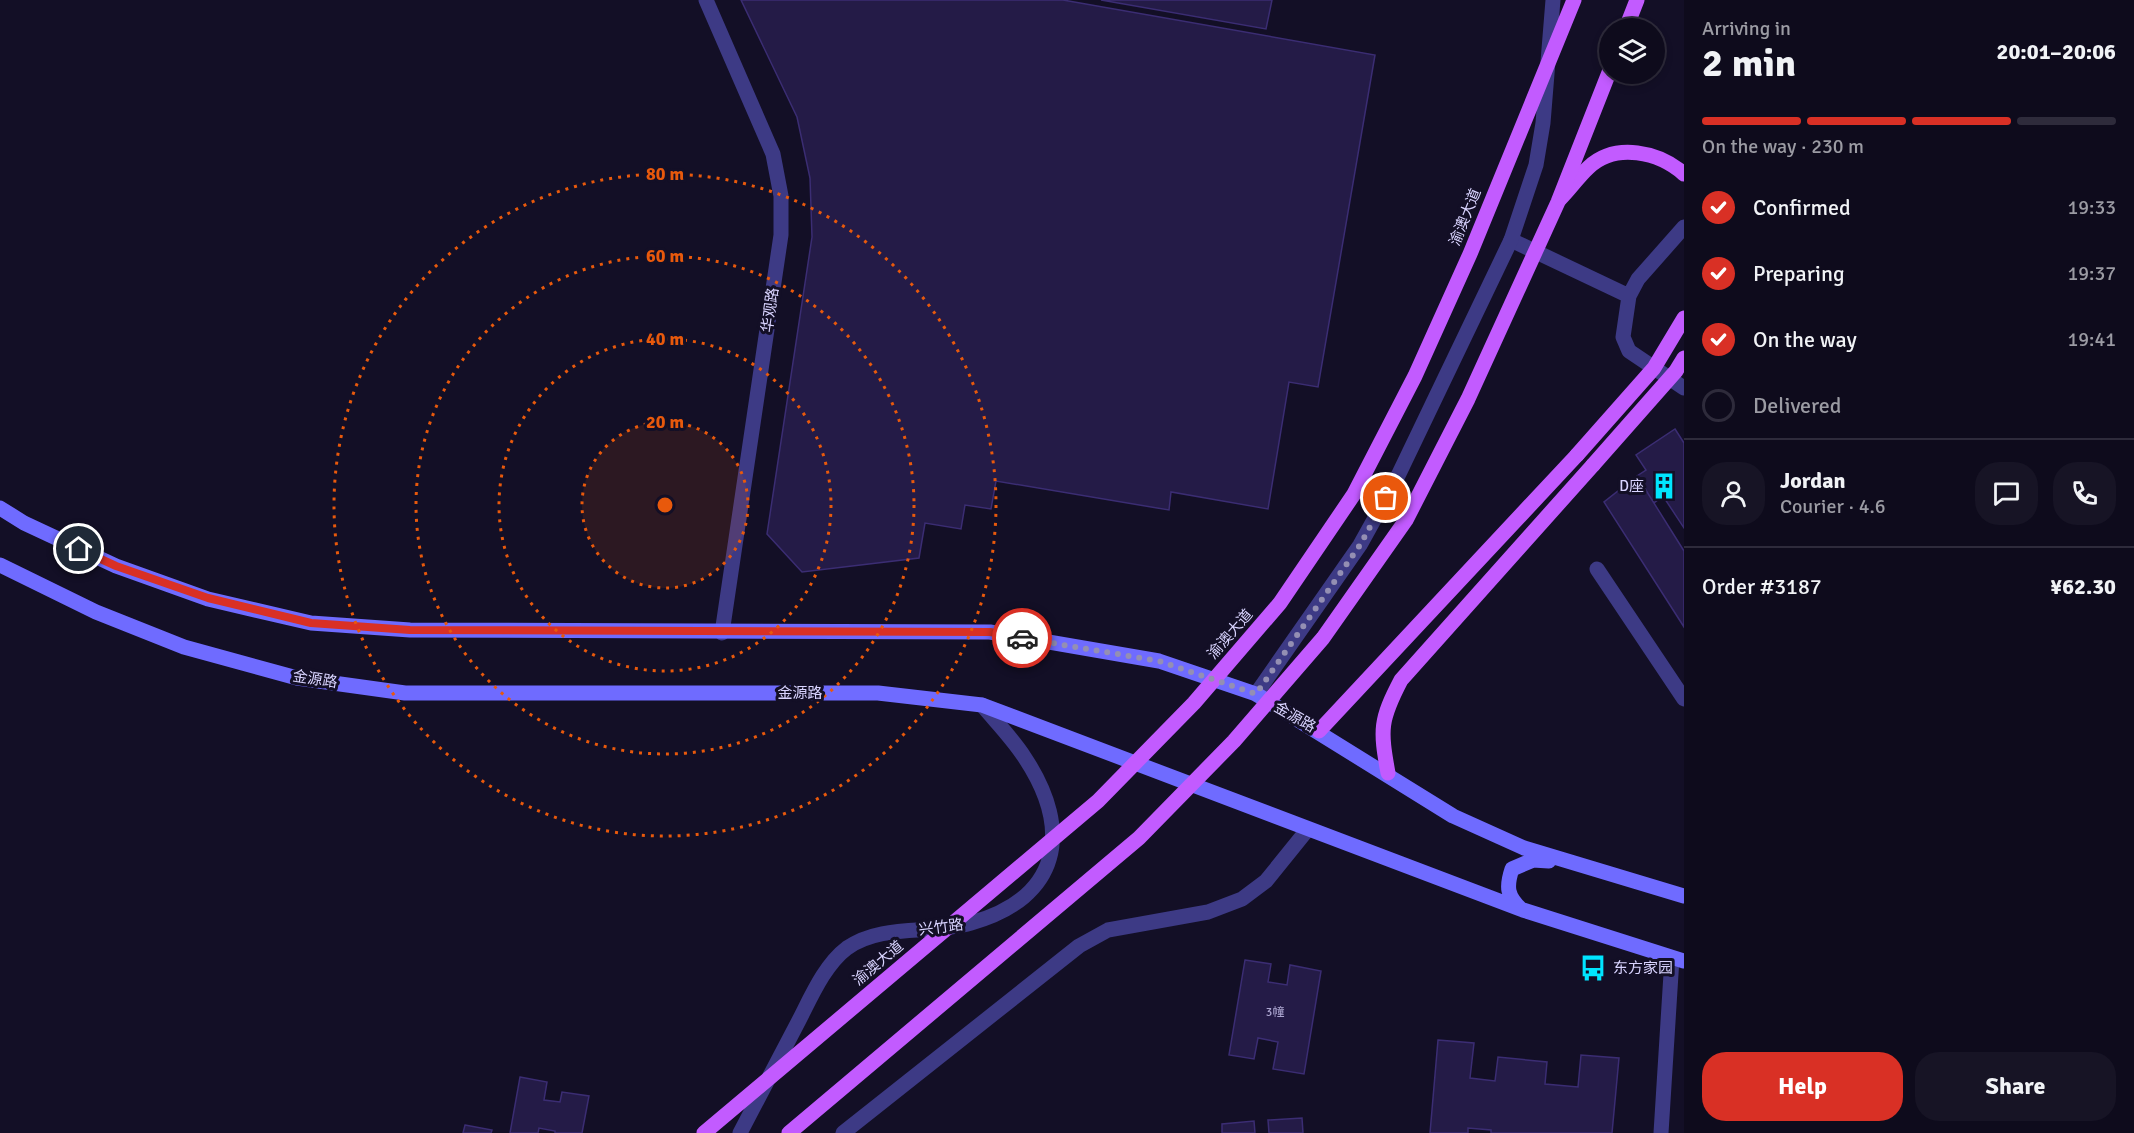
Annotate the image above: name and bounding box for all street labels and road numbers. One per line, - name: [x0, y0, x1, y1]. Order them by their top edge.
- street label: 渝澳大道: [1445, 186, 1485, 248]
- street label: 华观路: [758, 286, 782, 334]
- street label: 渝澳大道: [1204, 605, 1256, 663]
- street label: 金源路: [291, 667, 339, 691]
- street label: 金源路: [777, 684, 823, 702]
- street label: 金源路: [1271, 698, 1319, 736]
- street label: 兴竹路: [918, 915, 964, 939]
- street label: 渝澳大道: [849, 937, 907, 989]

